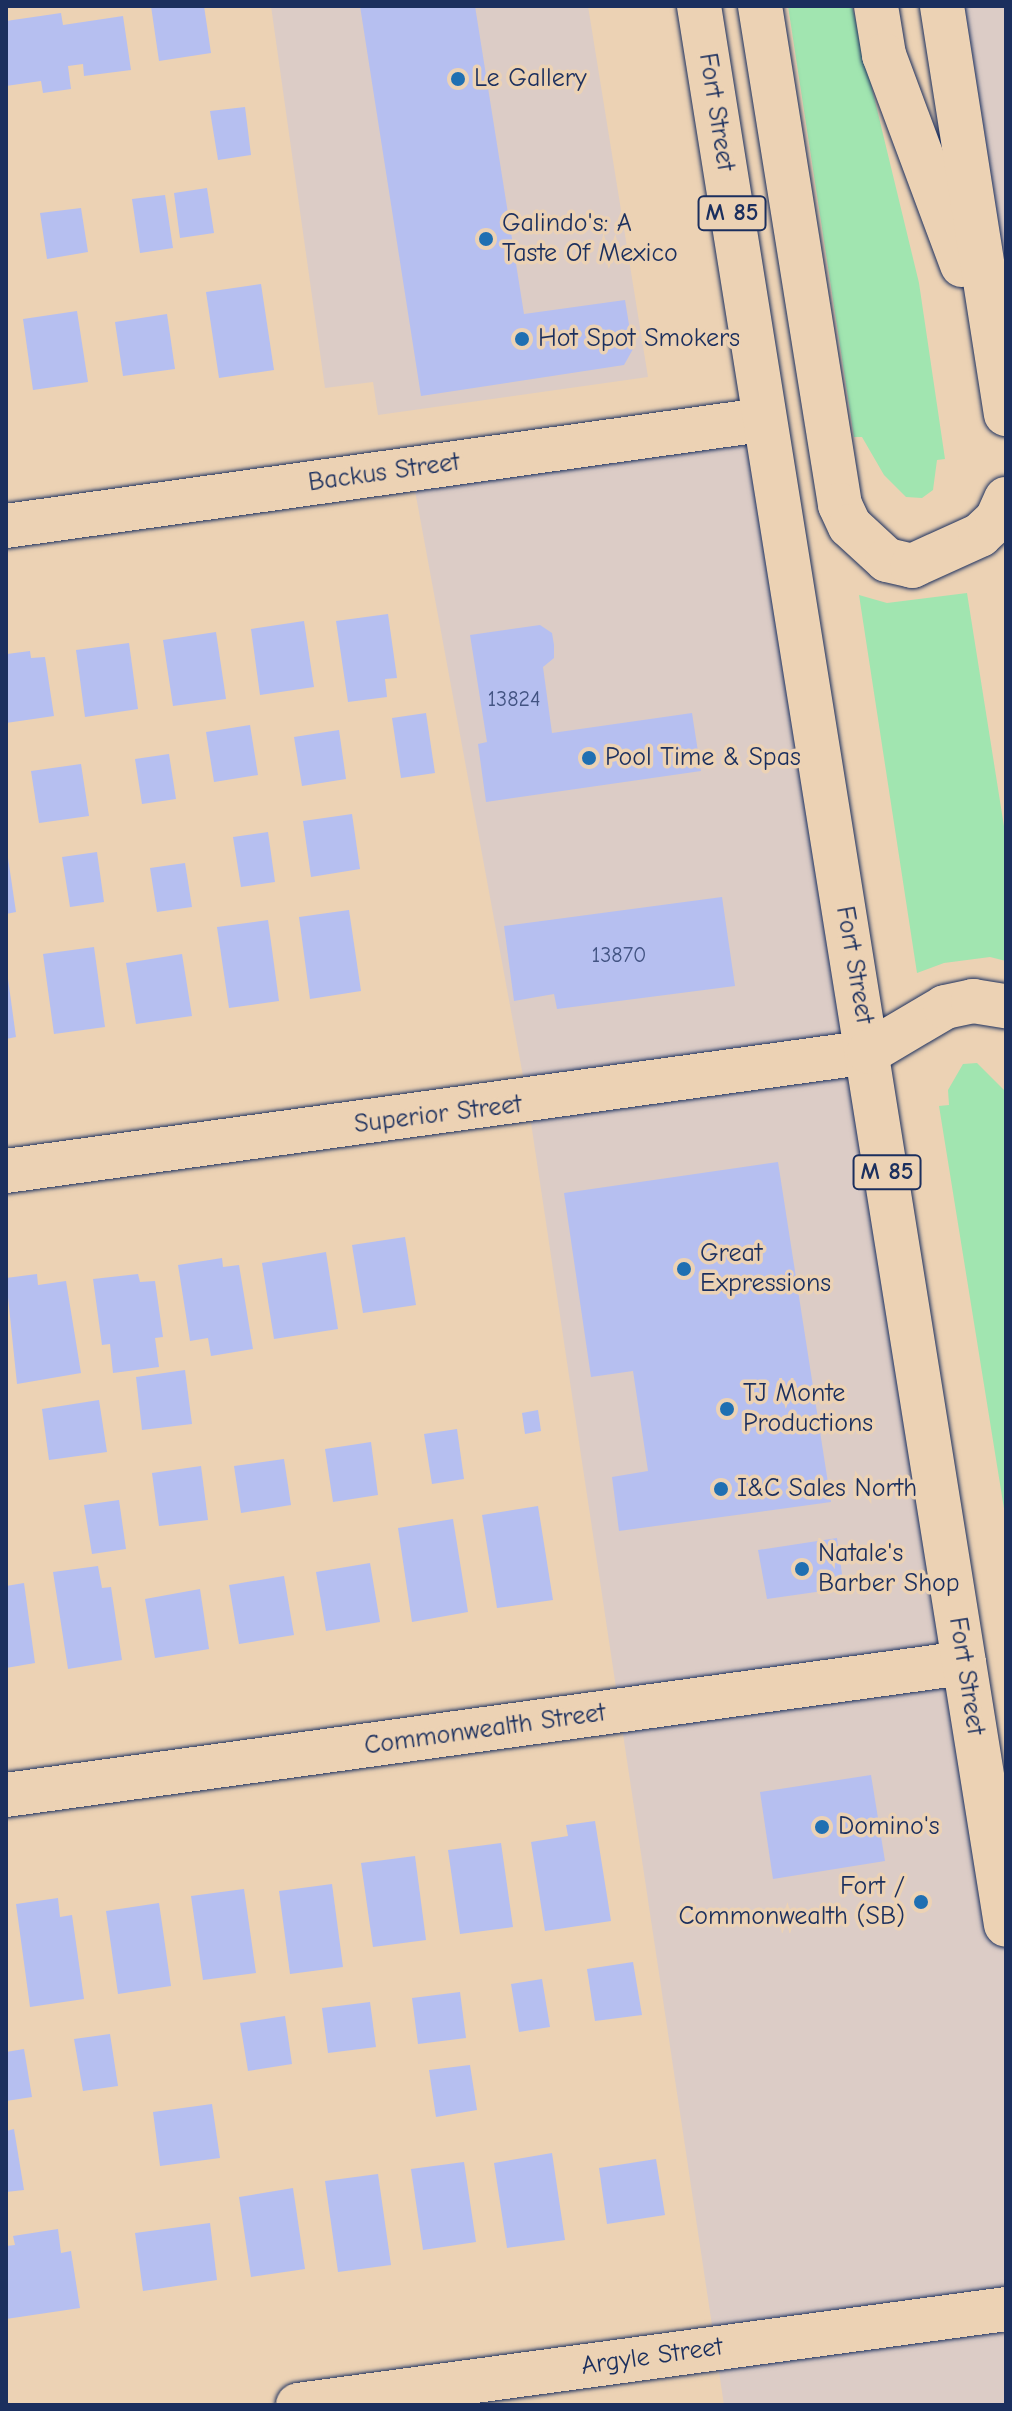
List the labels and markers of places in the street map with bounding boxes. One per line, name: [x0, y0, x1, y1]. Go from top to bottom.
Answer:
place label: Le Gallery: [474, 63, 587, 95]
marker: Le Gallery: [449, 70, 467, 88]
place label: Galindo's: A Taste Of Mexico: [502, 208, 678, 270]
marker: Galindo's: A Taste Of Mexico: [477, 230, 495, 248]
place label: Hot Spot Smokers: [538, 323, 740, 355]
marker: Hot Spot Smokers: [513, 330, 531, 348]
place label: Pool Time & Spas: [605, 742, 801, 774]
marker: Pool Time & Spas: [580, 749, 598, 767]
place label: Great Expressions: [700, 1238, 831, 1300]
marker: Great Expressions: [675, 1260, 693, 1278]
place label: TJ Monte Productions: [743, 1378, 873, 1440]
marker: TJ Monte Productions: [718, 1400, 736, 1418]
place label: I&C Sales North: [737, 1473, 917, 1505]
marker: I&C Sales North: [712, 1480, 730, 1498]
place label: Natale's Barber Shop: [818, 1538, 960, 1600]
marker: Natale's Barber Shop: [793, 1560, 811, 1578]
place label: Domino's: [838, 1811, 940, 1843]
marker: Domino's: [813, 1818, 831, 1836]
place label: Fort / Commonwealth (SB): [678, 1871, 905, 1932]
marker: Fort / Commonwealth (SB): [912, 1893, 930, 1911]

